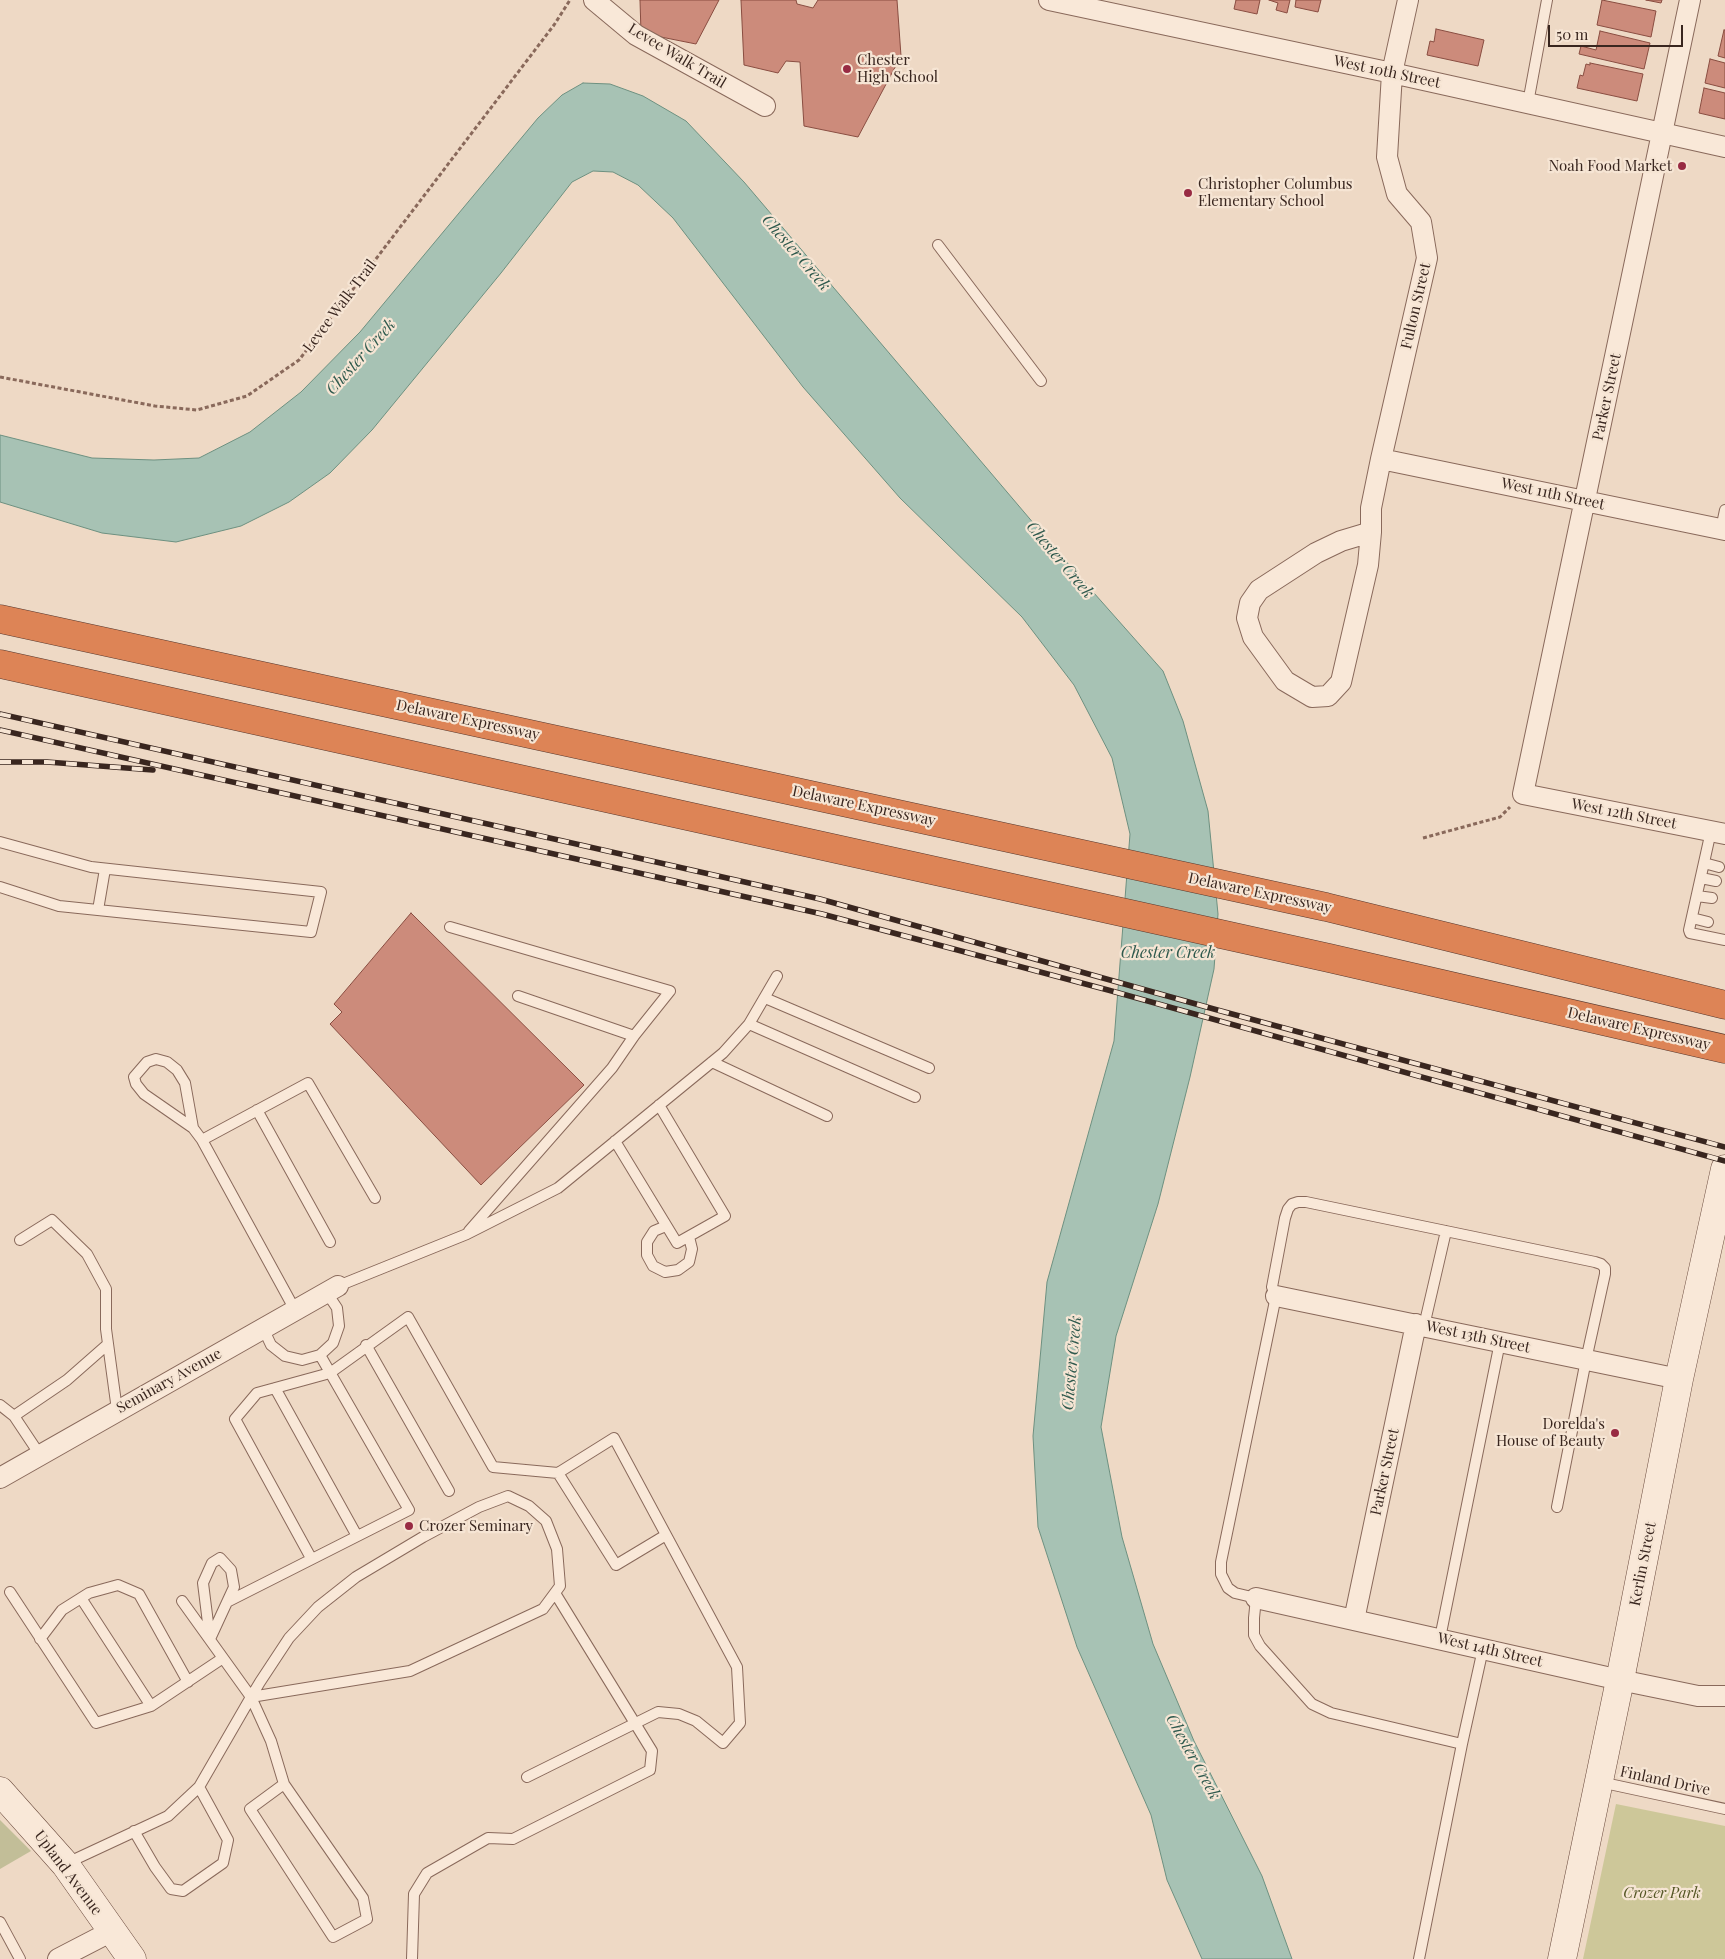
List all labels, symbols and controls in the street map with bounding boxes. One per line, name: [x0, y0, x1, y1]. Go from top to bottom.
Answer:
scale bar: [1550, 15, 1685, 47]
street label: Levee Walk Trail: [625, 20, 729, 92]
text: 50 m: [1556, 24, 1588, 44]
place label: Chester High School: [857, 51, 938, 86]
street label: West 10th Street: [1332, 52, 1442, 92]
marker: Chester High School: [841, 63, 853, 75]
place label: Noah Food Market: [1549, 157, 1672, 175]
marker: Noah Food Market: [1676, 160, 1688, 172]
place label: Christopher Columbus Elementary School: [1198, 175, 1353, 210]
marker: Christopher Columbus Elementary School: [1182, 187, 1194, 199]
water label: Chester Creek: [758, 211, 834, 295]
street label: Levee Walk Trail: [299, 256, 381, 356]
street label: Fulton Street: [1397, 261, 1435, 351]
water label: Chester Creek: [322, 315, 400, 399]
street label: Parker Street: [1589, 352, 1625, 442]
street label: West 11th Street: [1500, 474, 1606, 514]
water label: Chester Creek: [1022, 518, 1098, 602]
street label: Delaware Expressway: [395, 696, 541, 744]
street label: Delaware Expressway: [791, 782, 937, 830]
street label: West 12th Street: [1570, 795, 1678, 833]
street label: Delaware Expressway: [1187, 869, 1333, 917]
water label: Chester Creek: [1121, 943, 1215, 963]
street label: Delaware Expressway: [1566, 1004, 1712, 1054]
water label: Chester Creek: [1058, 1315, 1086, 1411]
street label: West 13th Street: [1424, 1317, 1532, 1357]
street label: Seminary Avenue: [113, 1345, 225, 1417]
place label: Dorelda's House of Beauty: [1496, 1415, 1605, 1450]
street label: Parker Street: [1367, 1427, 1403, 1517]
marker: Dorelda's House of Beauty: [1609, 1427, 1621, 1439]
place label: Crozer Seminary: [419, 1517, 533, 1535]
marker: Crozer Seminary: [403, 1520, 415, 1532]
street label: Kerlin Street: [1626, 1520, 1660, 1608]
street label: West 14th Street: [1436, 1629, 1544, 1671]
water label: Chester Creek: [1162, 1711, 1224, 1803]
street label: Finland Drive: [1618, 1763, 1712, 1799]
street label: Upland Avenue: [30, 1827, 106, 1919]
park label: Crozer Park: [1623, 1884, 1701, 1902]

